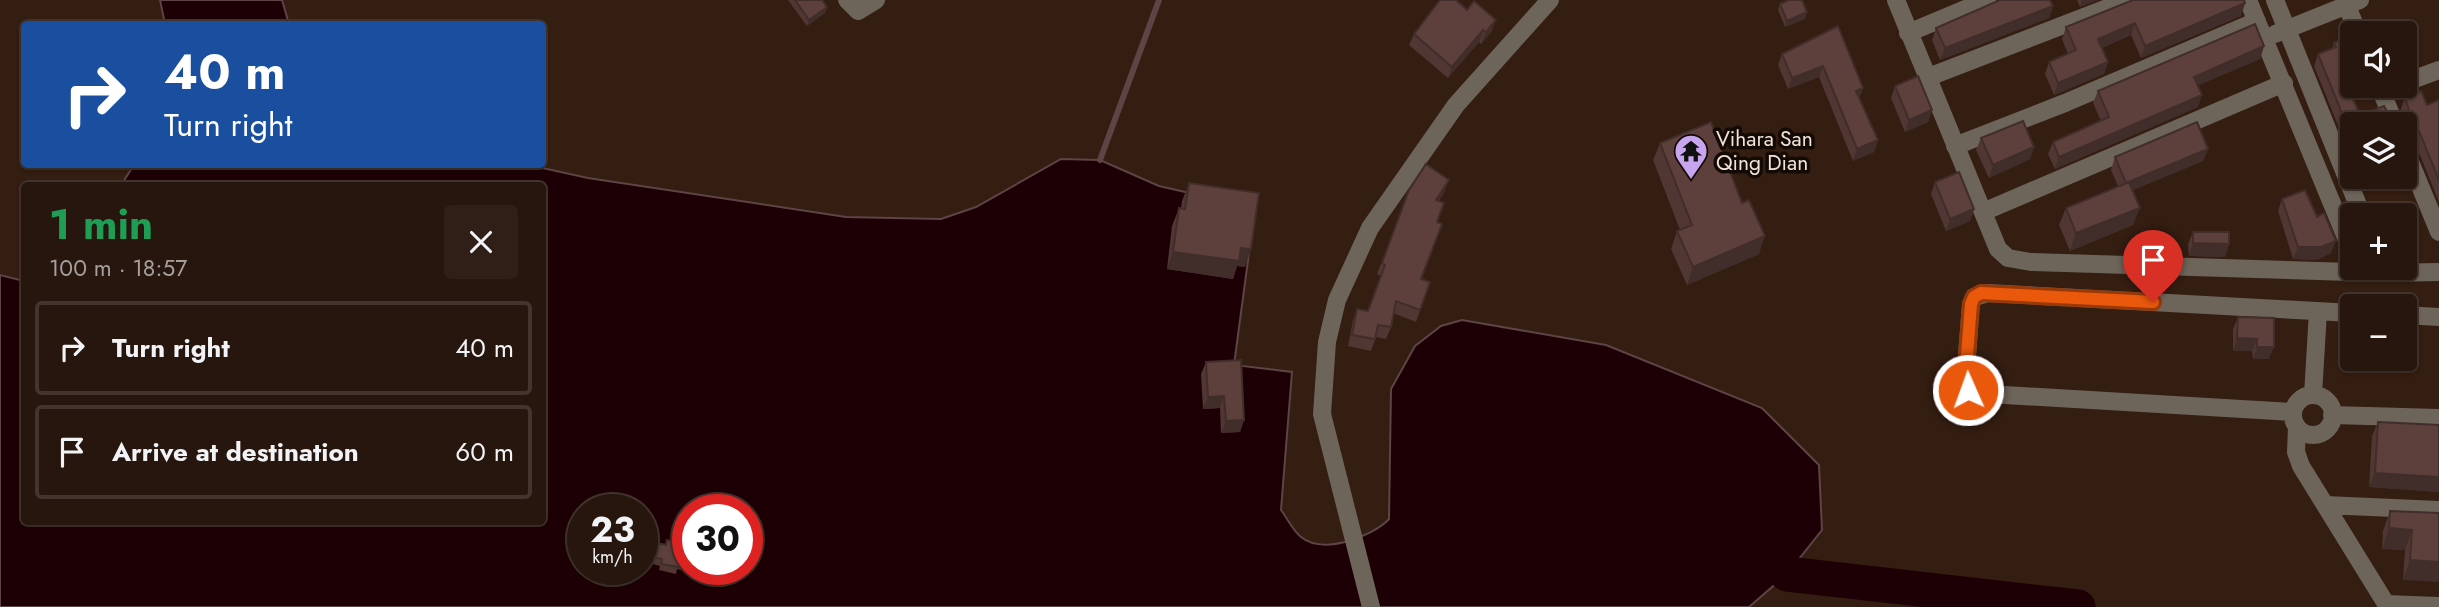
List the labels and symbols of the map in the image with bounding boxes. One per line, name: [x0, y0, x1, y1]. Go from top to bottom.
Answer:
place label: Vihara San Qing Dian: [1716, 124, 1813, 178]
temple icon: Vihara San Qing Dian: [1672, 132, 1710, 181]
pin: [2123, 230, 2183, 302]
position arrow: [1931, 353, 2005, 427]
speed limit sign: 30: [672, 494, 763, 585]

